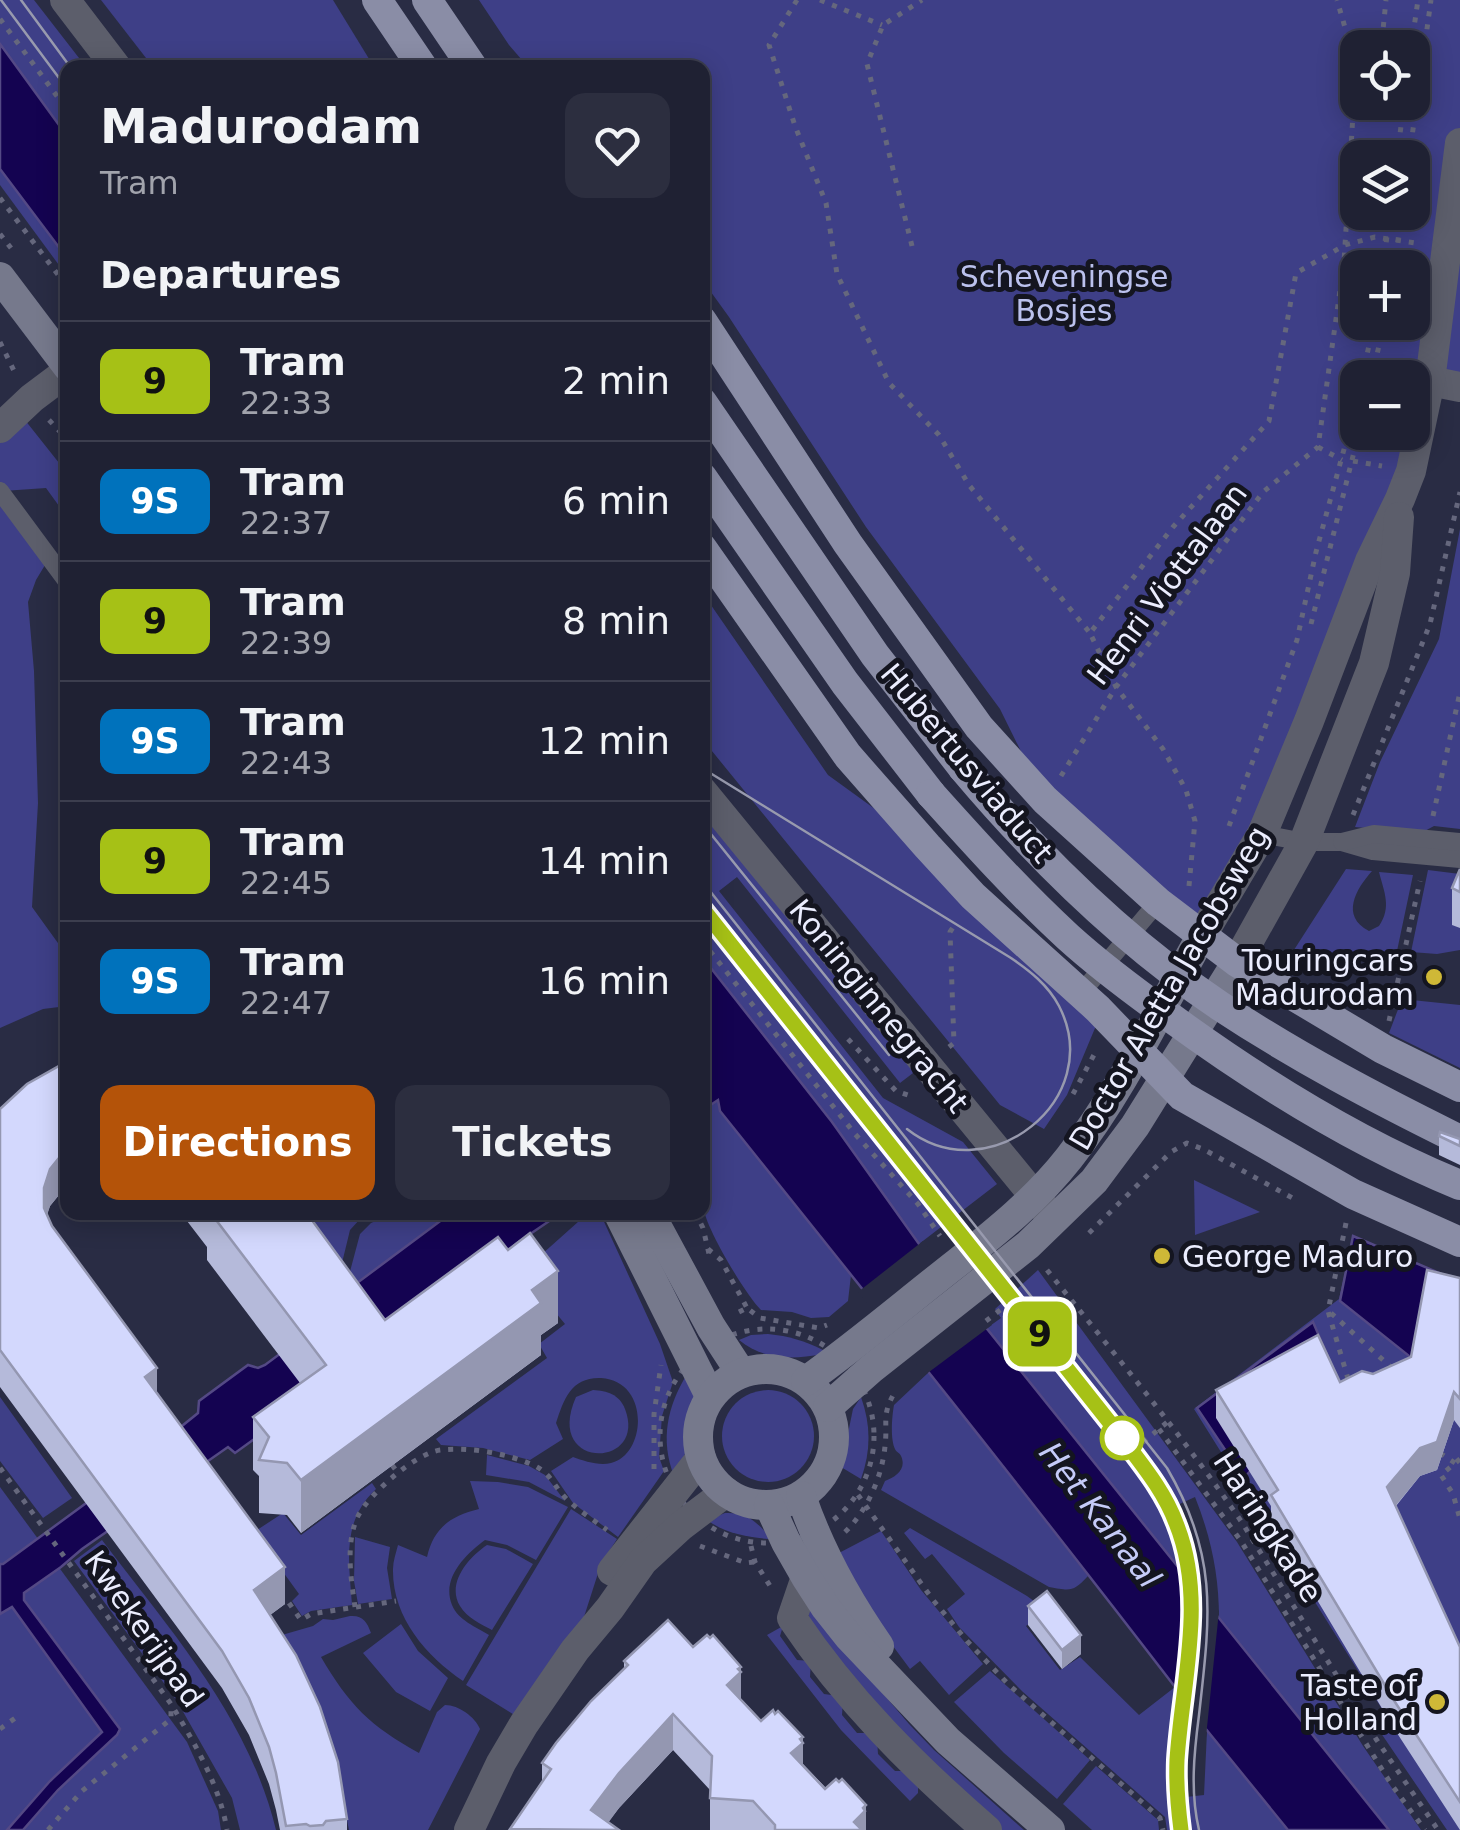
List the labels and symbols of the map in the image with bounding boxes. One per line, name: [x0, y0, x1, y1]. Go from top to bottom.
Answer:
park label: Scheveningse Bosjes: [960, 259, 1168, 328]
street label: Henri Viottalaan: [1080, 477, 1254, 691]
street label: Hubertusviaduct: [874, 657, 1060, 870]
street label: Doctor Aletta Jacobsweg: [1062, 820, 1276, 1156]
street label: Koninginnegracht: [782, 892, 976, 1120]
place label: Touringcars Madurodam: [1235, 943, 1414, 1012]
marker: Touringcars Madurodam: [1423, 966, 1445, 988]
place label: George Maduro: [1182, 1239, 1413, 1274]
marker: George Maduro: [1151, 1245, 1173, 1267]
line badge: 9: [1008, 1302, 1072, 1366]
unlabelled marker: [1101, 1417, 1143, 1459]
water label: Het Kanaal: [1031, 1435, 1169, 1595]
street label: Haringkade: [1206, 1445, 1330, 1609]
street label: Kwekerijpad: [77, 1544, 211, 1714]
place label: Taste of Holland: [1300, 1668, 1418, 1737]
marker: Taste of Holland: [1426, 1691, 1448, 1713]

